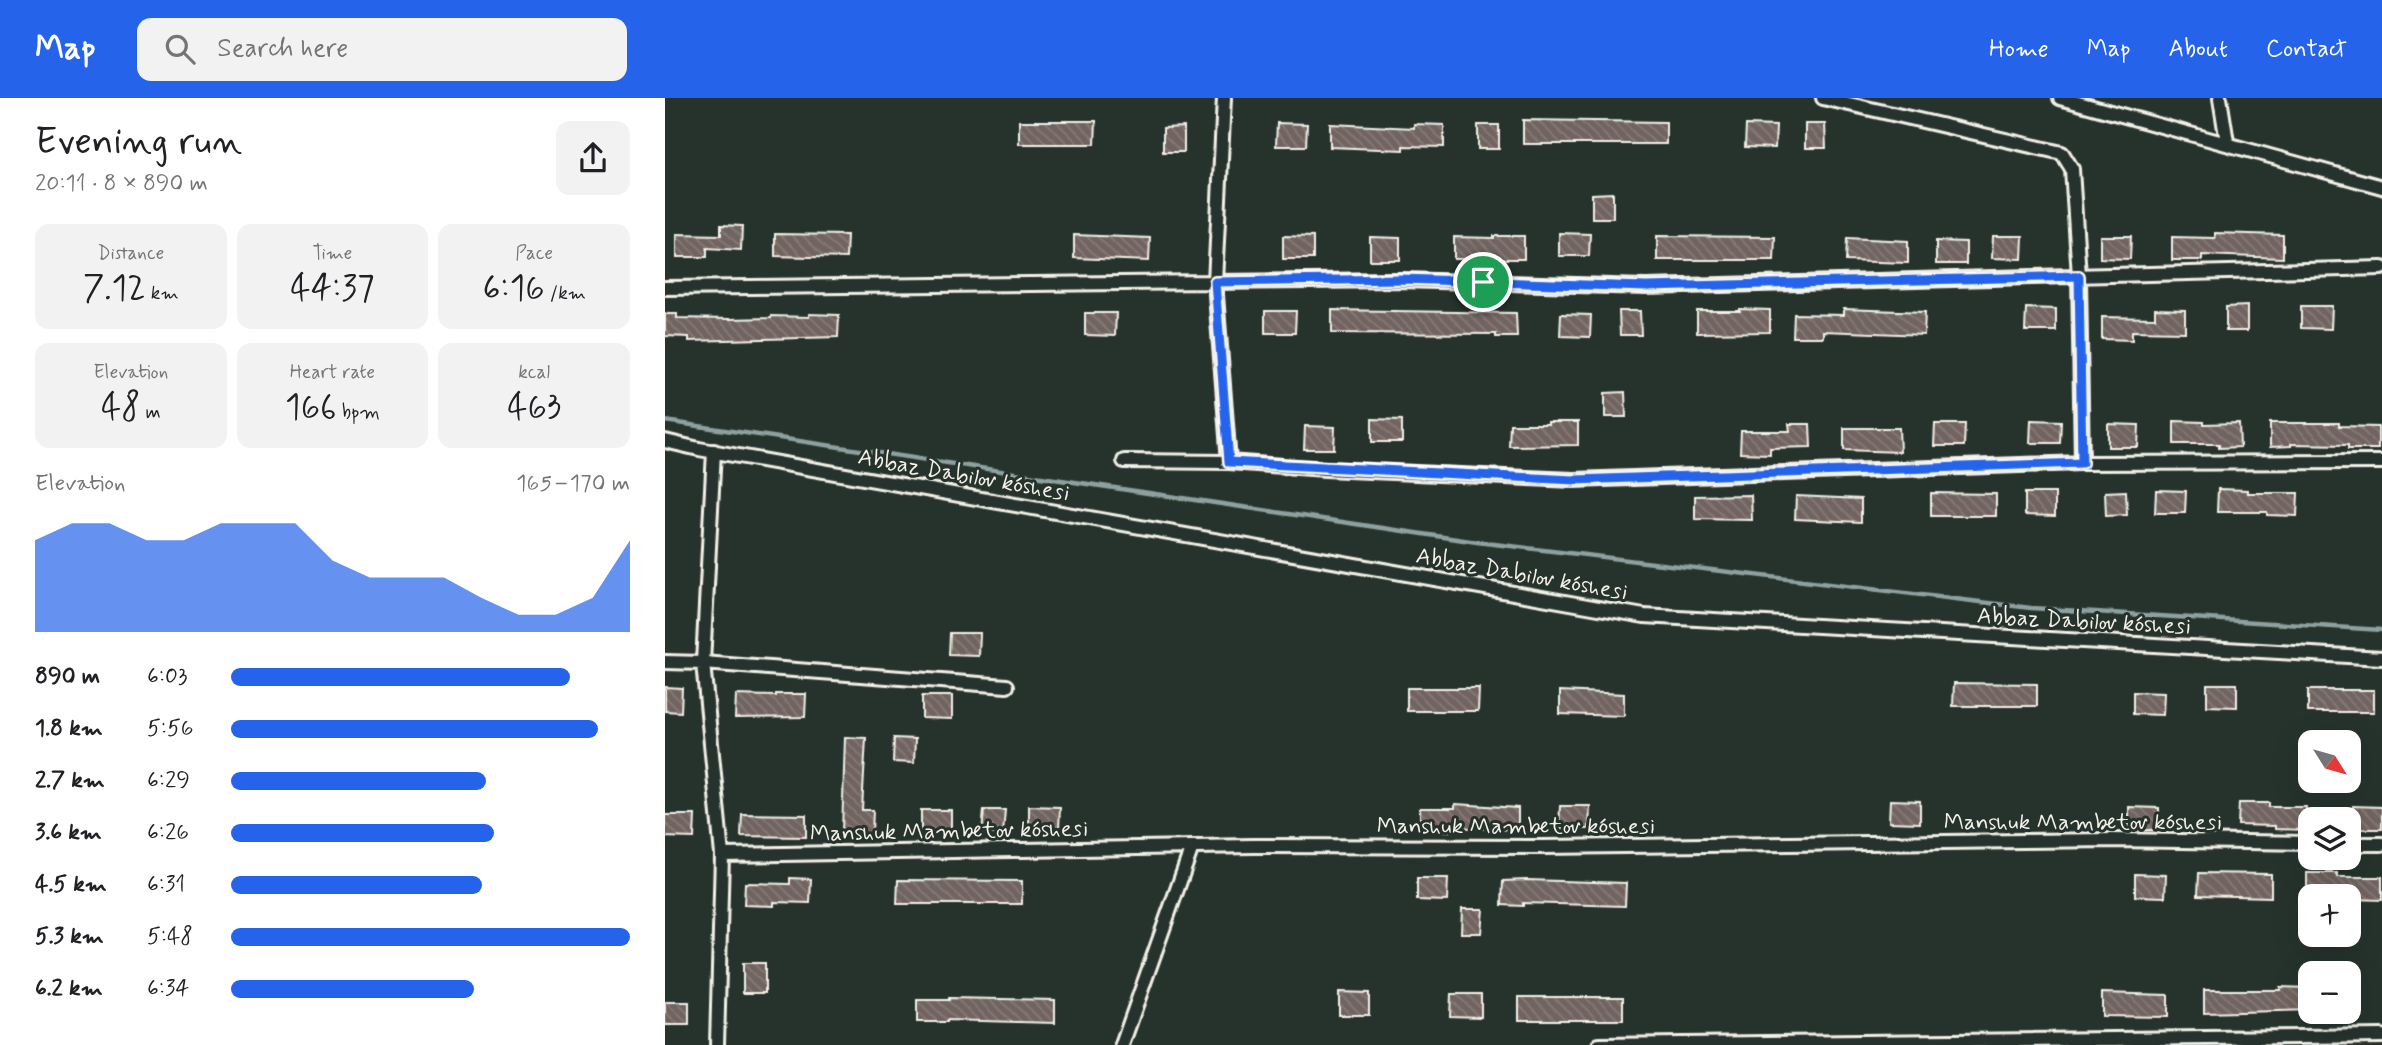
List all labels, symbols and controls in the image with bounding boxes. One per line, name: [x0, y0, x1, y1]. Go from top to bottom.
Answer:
search box: [137, 18, 627, 81]
text: Map: [35, 27, 95, 71]
icon: search: [161, 30, 199, 68]
text: Search here: [217, 32, 348, 66]
text: Home: [1989, 34, 2049, 65]
text: Map: [2087, 34, 2131, 65]
text: About: [2169, 34, 2228, 65]
text: Contact: [2266, 34, 2347, 65]
text: Evening run: [35, 118, 242, 167]
button: share: [556, 121, 630, 195]
text: 20:11 · 8 × 890 m: [35, 169, 208, 199]
text: Distance: [97, 241, 164, 266]
text: Time: [313, 241, 352, 266]
text: Pace: [515, 241, 553, 266]
pin: [1453, 252, 1513, 312]
icon: arrive: [1464, 263, 1502, 301]
text: 7.12: [83, 266, 146, 312]
text: 44:37: [290, 266, 375, 312]
text: 6:16: [482, 266, 545, 312]
text: km: [146, 281, 179, 306]
text: /km: [545, 281, 586, 306]
text: Elevation: [93, 360, 168, 385]
text: Heart rate: [290, 360, 375, 385]
text: kcal: [518, 360, 550, 385]
text: 48: [101, 385, 140, 431]
text: 166: [285, 385, 337, 431]
text: 463: [507, 385, 561, 431]
text: m: [140, 400, 161, 425]
text: bpm: [337, 400, 380, 425]
street label: Abbaz Dabilov kóshesi: [855, 443, 1072, 509]
text: Elevation: [35, 469, 126, 499]
text: 165–170 m: [516, 469, 630, 499]
street label: Abbaz Dabilov kóshesi: [1413, 542, 1630, 608]
street label: Abbaz Dabilov kóshesi: [1976, 601, 2192, 643]
text: 890 m: [35, 662, 100, 692]
text: 6:03: [147, 662, 188, 692]
text: 1.8 km: [35, 714, 103, 744]
text: 5:56: [147, 714, 193, 744]
north arrow: [2298, 730, 2361, 793]
map controls: [2298, 730, 2361, 1024]
text: 2.7 km: [35, 766, 105, 796]
text: 6:29: [147, 766, 190, 796]
button: layers: [2298, 807, 2361, 870]
street label: Manshuk Mambetov kóshesi: [1944, 808, 2222, 838]
street label: Manshuk Mambetov kóshesi: [1377, 812, 1655, 842]
street label: Manshuk Mambetov kóshesi: [810, 815, 1088, 849]
text: 3.6 km: [35, 818, 102, 848]
text: 6:26: [147, 818, 189, 848]
text: 4.5 km: [35, 870, 107, 900]
text: 6:31: [147, 870, 185, 900]
button: +: [2298, 884, 2361, 947]
text: 5.3 km: [35, 922, 104, 952]
text: 5:48: [147, 922, 193, 952]
button: −: [2298, 961, 2361, 1024]
text: 6.2 km: [35, 974, 103, 1004]
text: 6:34: [147, 974, 189, 1004]

